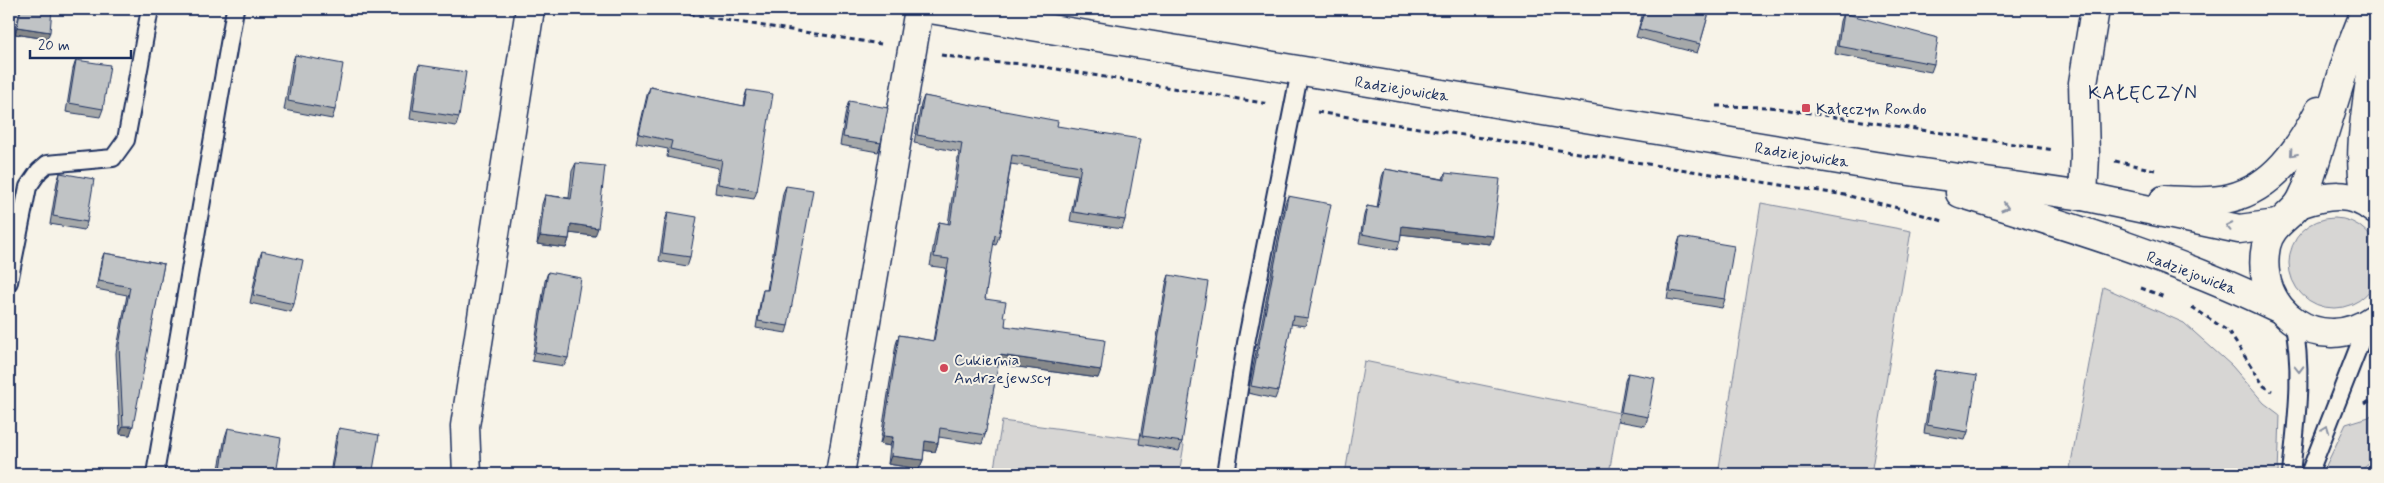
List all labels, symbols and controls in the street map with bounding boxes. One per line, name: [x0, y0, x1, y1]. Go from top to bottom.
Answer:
scale bar: [30, 28, 131, 60]
text: 20 m: [38, 36, 70, 56]
street label: Radziejowicka: [1353, 72, 1451, 107]
district label: KAŁĘCZYN: [2088, 81, 2198, 106]
place label: Kałęczyn Rondo: [1816, 99, 1926, 120]
marker: Kałęczyn Rondo: [1800, 102, 1812, 114]
street label: Radziejowicka: [1753, 138, 1851, 173]
one-way arrow: [2290, 148, 2299, 157]
one-way arrow: [2000, 201, 2009, 211]
one-way arrow: [2224, 222, 2233, 232]
street label: Radziejowicka: [2143, 247, 2240, 300]
place label: Cukiernia Andrzejewscy: [954, 350, 1051, 389]
marker: Cukiernia Andrzejewscy: [938, 362, 950, 374]
one-way arrow: [2294, 366, 2304, 373]
one-way arrow: [2320, 425, 2331, 434]

